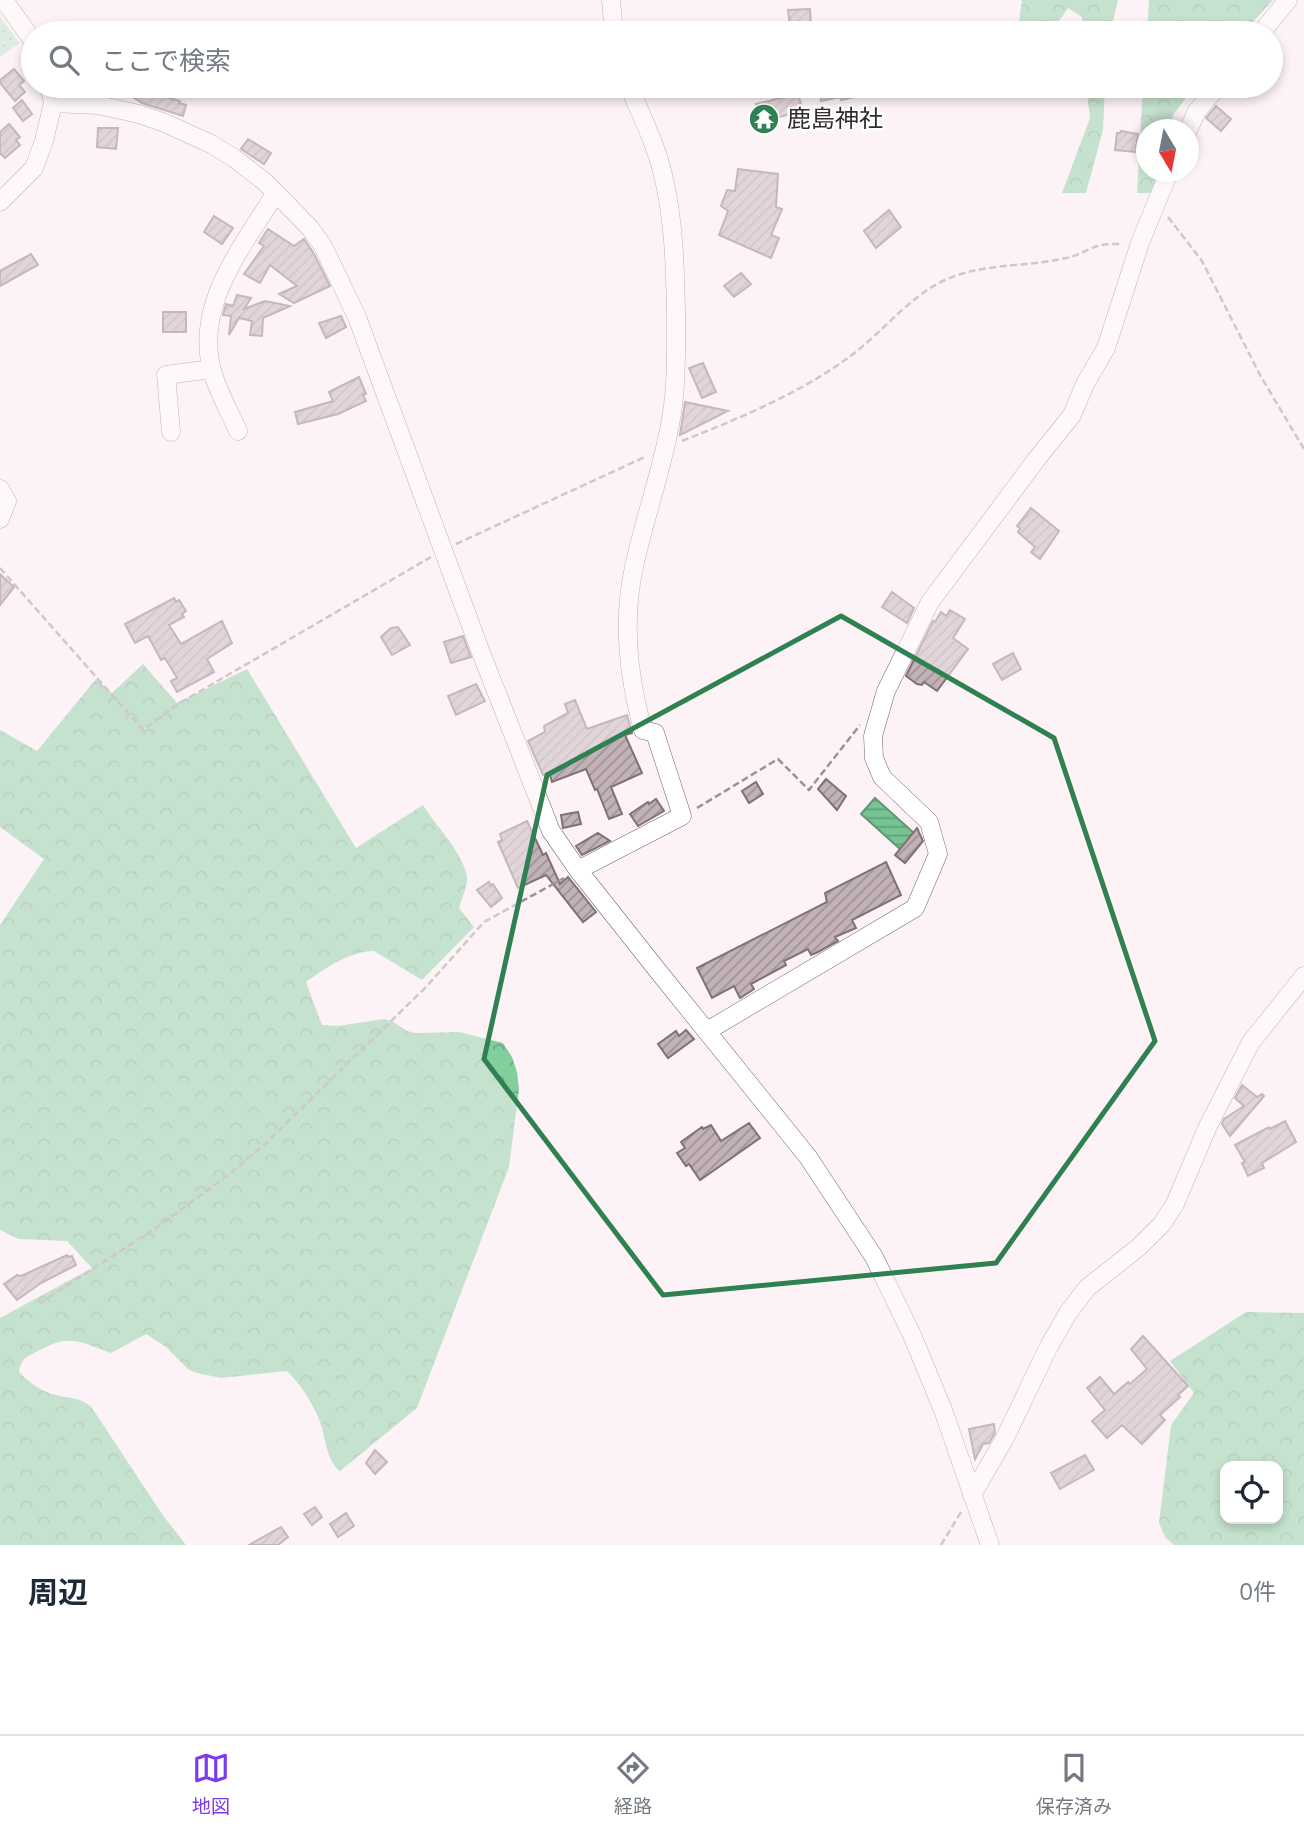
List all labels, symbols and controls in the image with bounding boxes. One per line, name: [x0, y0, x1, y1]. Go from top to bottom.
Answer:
search box: [21, 21, 1283, 98]
icon: search: [45, 41, 83, 79]
text: ここで検索: [101, 44, 231, 79]
temple icon: 鹿島神社: [747, 102, 781, 136]
place label: 鹿島神社: [787, 103, 883, 135]
north arrow: [1136, 119, 1199, 182]
map controls: [1220, 1461, 1283, 1524]
button: locate: [1220, 1461, 1283, 1524]
text: 周辺: [28, 1573, 88, 1614]
text: 0件: [1239, 1577, 1276, 1608]
tab: 地図: [192, 1749, 230, 1820]
tab: 経路: [614, 1749, 652, 1820]
tab: 保存済み: [1036, 1749, 1112, 1820]

